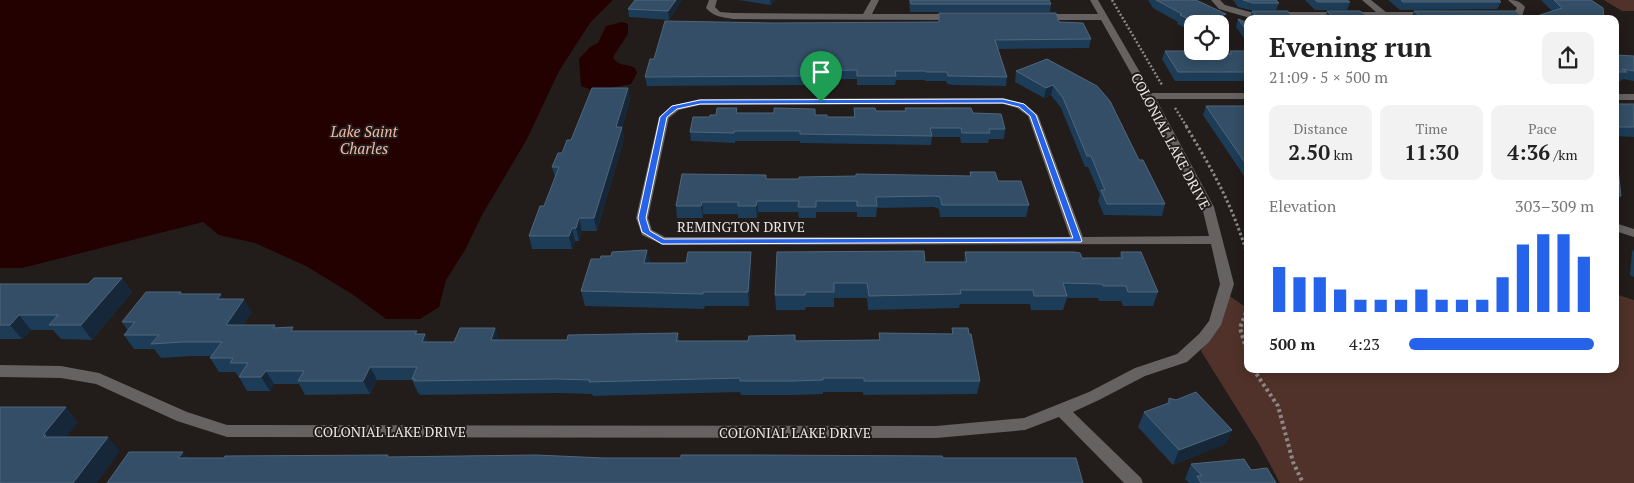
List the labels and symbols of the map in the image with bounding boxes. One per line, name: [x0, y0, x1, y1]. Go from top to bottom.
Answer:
pin: [800, 51, 842, 102]
street label: COLONIAL LAKE DRIVE: [1127, 69, 1215, 213]
water label: Lake Saint Charles: [329, 121, 398, 158]
street label: REMINGTON DRIVE: [677, 217, 805, 236]
street label: COLONIAL LAKE DRIVE: [314, 422, 466, 441]
street label: COLONIAL LAKE DRIVE: [719, 423, 871, 442]

